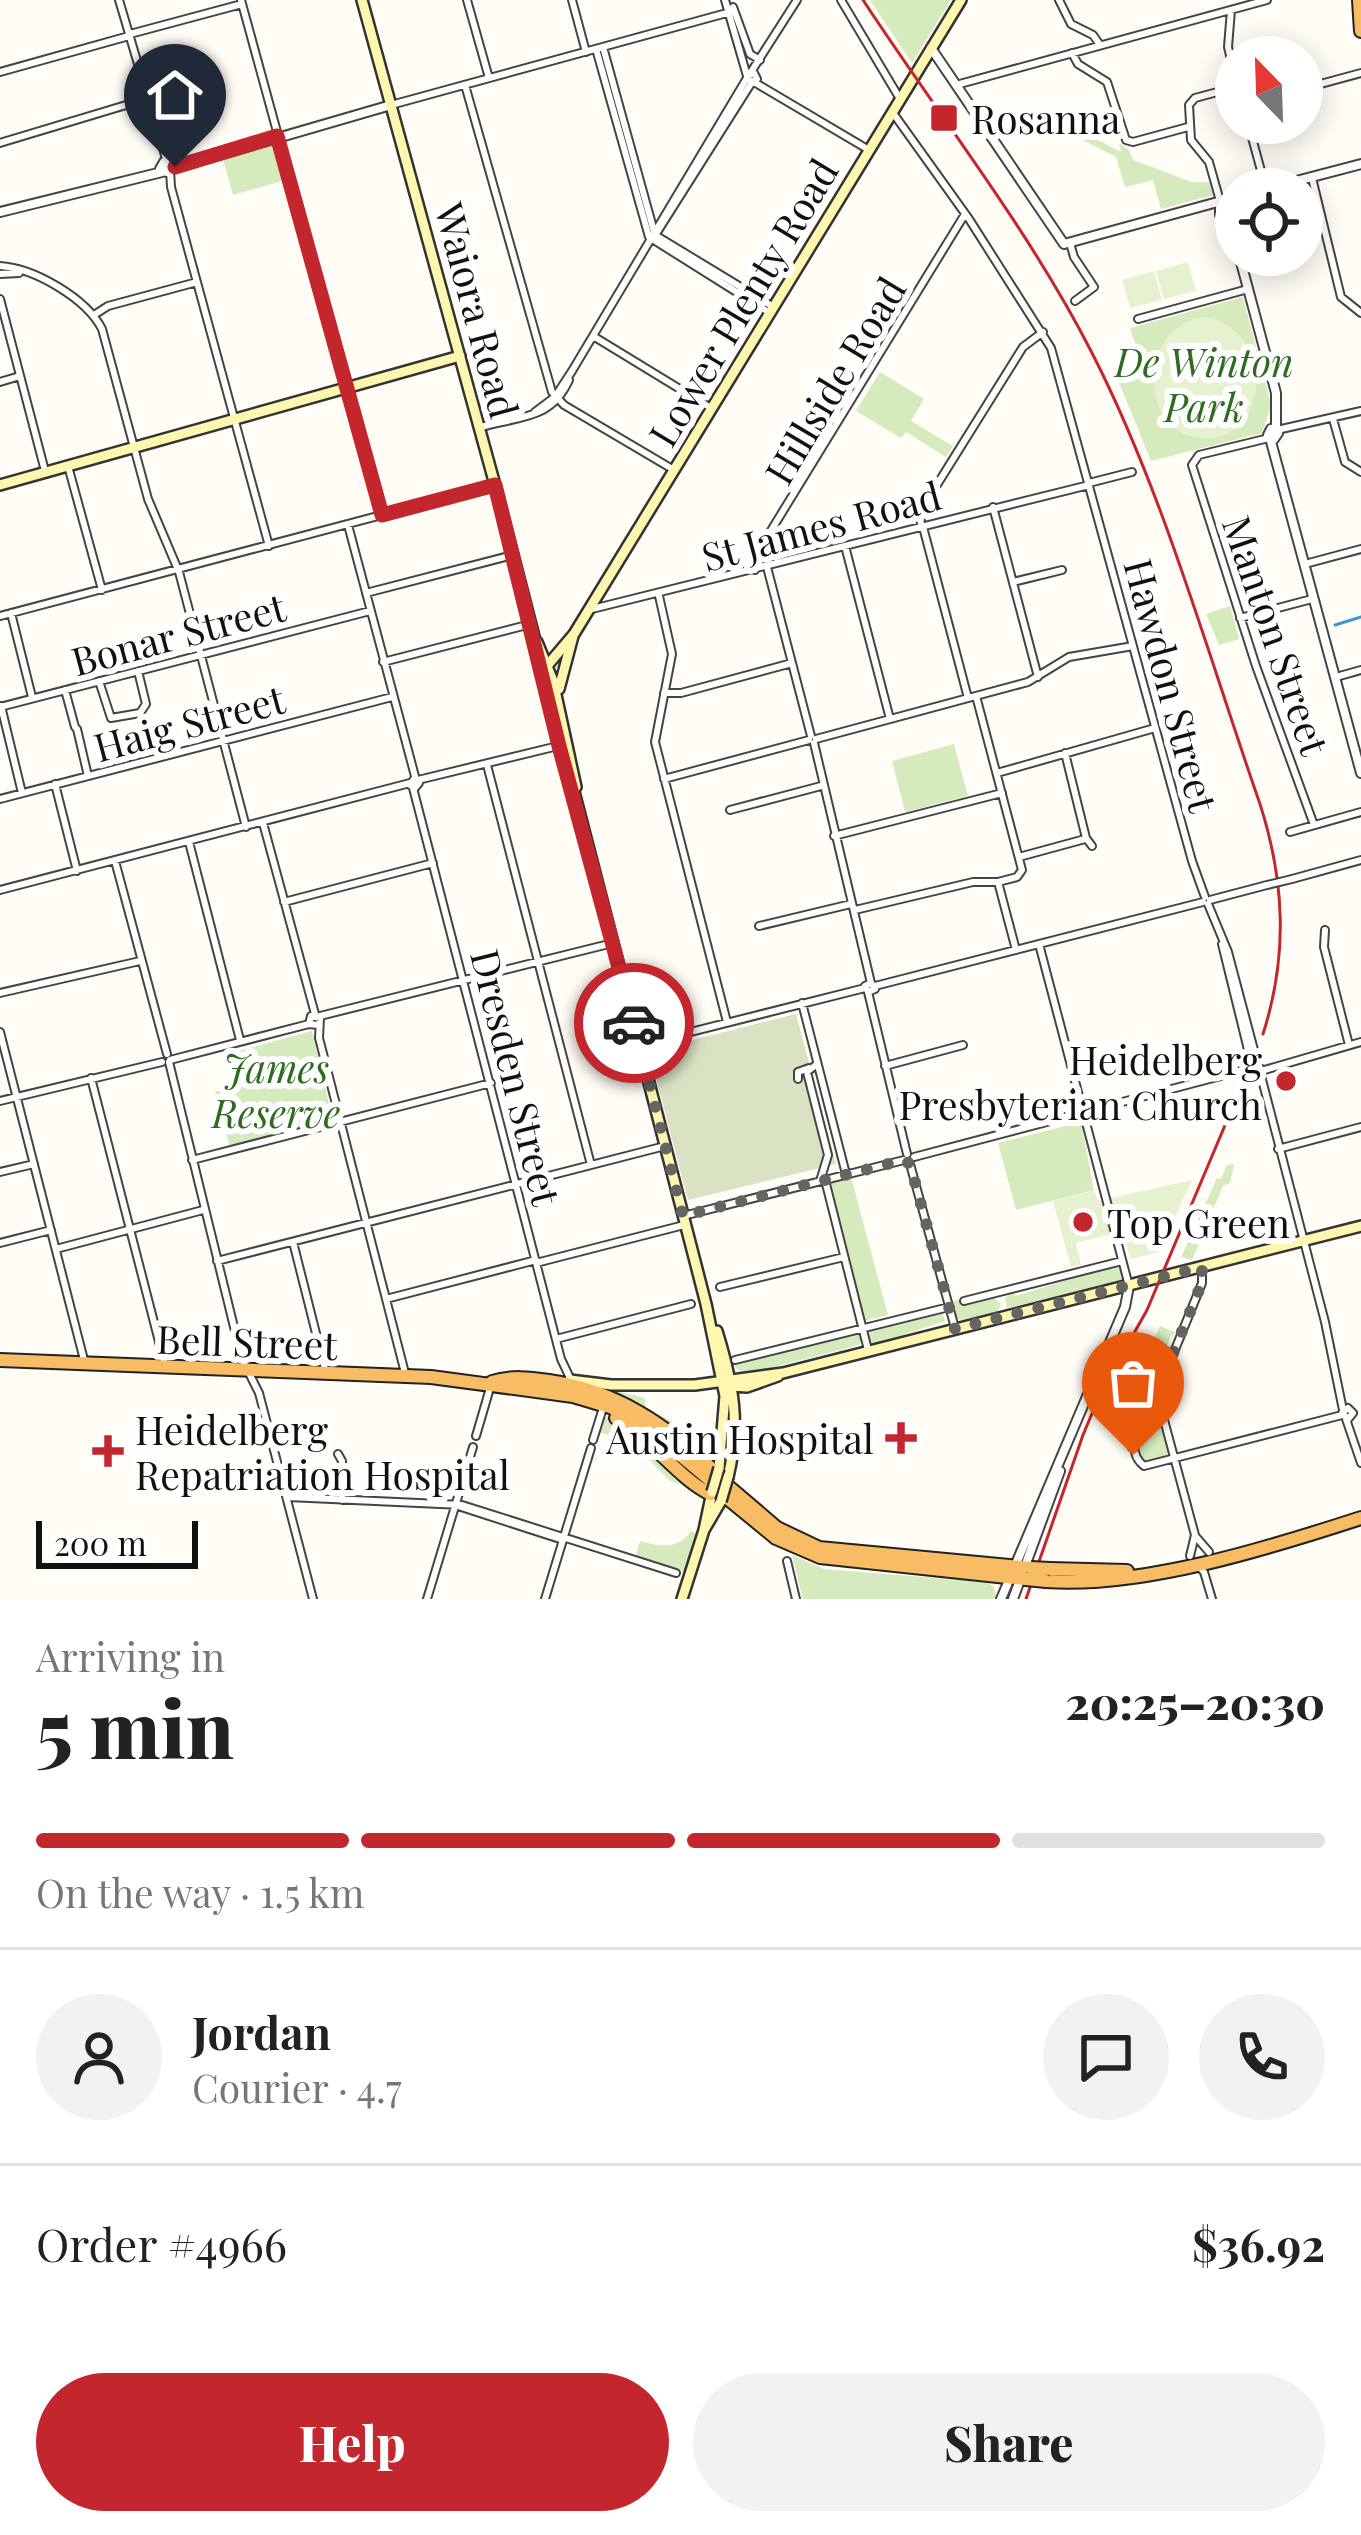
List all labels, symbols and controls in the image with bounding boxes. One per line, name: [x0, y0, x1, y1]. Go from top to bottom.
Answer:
north arrow: [1215, 36, 1323, 144]
map controls: [1215, 36, 1323, 276]
pin: [124, 44, 226, 167]
icon: home: [142, 62, 208, 128]
place label: Rosanna: [971, 92, 1121, 144]
marker: Rosanna: [928, 102, 960, 134]
street label: Lower Plenty Road: [636, 149, 848, 455]
button: locate: [1215, 168, 1323, 276]
street label: Waiora Road: [424, 196, 532, 423]
street label: Hillside Road: [752, 267, 916, 493]
park label: De Winton Park: [1112, 335, 1294, 432]
street label: St James Road: [696, 468, 946, 582]
street label: Manton Street: [1212, 509, 1343, 762]
street label: Hawdon Street: [1113, 553, 1231, 818]
street label: Bonar Street: [65, 579, 292, 686]
street label: Haig Street: [88, 671, 291, 772]
street label: Dresden Street: [460, 944, 574, 1212]
courier: [574, 963, 694, 1083]
icon: car: [601, 990, 667, 1056]
place label: Heidelberg Presbyterian Church: [899, 1033, 1262, 1130]
park label: James Reserve: [210, 1041, 340, 1138]
marker: Heidelberg Presbyterian Church: [1273, 1068, 1299, 1094]
place label: Top Green: [1107, 1196, 1290, 1248]
marker: Top Green: [1070, 1209, 1096, 1235]
street label: Bell Street: [156, 1312, 339, 1370]
pin: [1082, 1332, 1184, 1455]
icon: bag: [1100, 1350, 1166, 1416]
place label: Heidelberg Repatriation Hospital: [135, 1403, 510, 1500]
place label: Austin Hospital: [605, 1412, 874, 1464]
marker: Austin Hospital: [885, 1422, 917, 1454]
marker: Heidelberg Repatriation Hospital: [92, 1435, 124, 1467]
scale bar: [36, 1515, 198, 1568]
text: 200 m: [54, 1520, 147, 1564]
text: Arriving in: [36, 1630, 225, 1682]
text: 20:25–20:30: [1066, 1671, 1325, 1731]
text: 5 min: [36, 1675, 234, 1779]
text: On the way · 1.5 km: [36, 1866, 364, 1918]
button: person: [36, 1994, 162, 2120]
button: chat: [1043, 1994, 1169, 2120]
button: phone: [1199, 1994, 1325, 2120]
text: Jordan: [192, 2001, 331, 2061]
text: Courier · 4.7: [192, 2061, 402, 2113]
text: Order #4966: [36, 2213, 287, 2273]
text: $36.92: [1192, 2213, 1325, 2273]
button: Help: [36, 2373, 669, 2511]
button: Share: [693, 2373, 1325, 2511]

